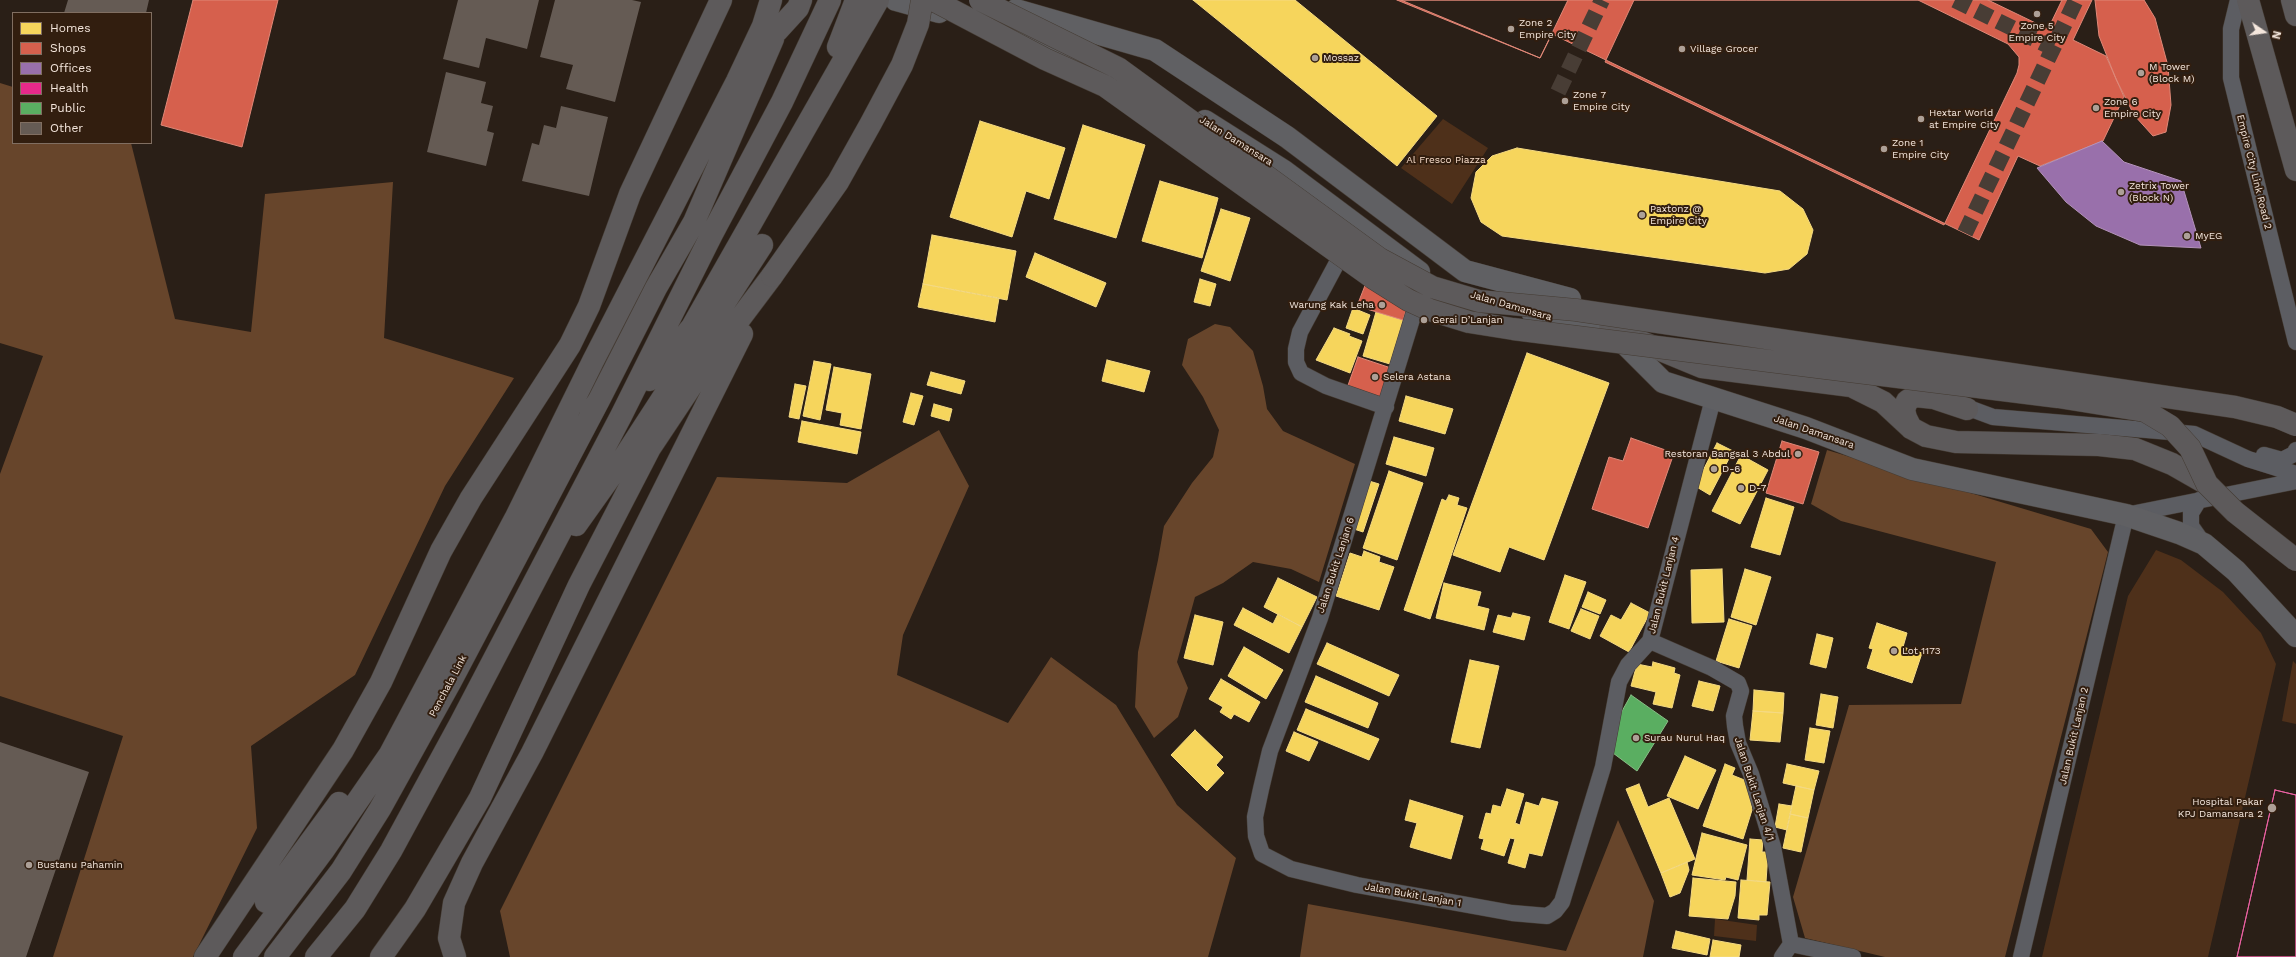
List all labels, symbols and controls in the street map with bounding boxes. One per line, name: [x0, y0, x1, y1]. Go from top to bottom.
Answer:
marker: Zone 5 Empire City: [2032, 9, 2042, 19]
legend: [12, 12, 152, 144]
north arrow: [2244, 12, 2284, 52]
place label: Zone 2 Empire City: [1519, 17, 1576, 40]
place label: Zone 5 Empire City: [2009, 20, 2065, 44]
text: Homes: [50, 21, 91, 35]
marker: Zone 2 Empire City: [1506, 24, 1516, 34]
text: N: [2269, 29, 2283, 40]
text: Shops: [50, 41, 86, 55]
place label: Village Grocer: [1690, 43, 1758, 55]
marker: Village Grocer: [1677, 44, 1687, 54]
place label: Mossaz: [1323, 52, 1359, 64]
marker: Mossaz: [1310, 53, 1320, 63]
text: Offices: [50, 61, 92, 75]
place label: M Tower (Block M): [2149, 61, 2195, 84]
marker: M Tower (Block M): [2136, 68, 2146, 78]
text: Health: [50, 81, 88, 95]
place label: Zone 7 Empire City: [1573, 89, 1630, 112]
marker: Zone 7 Empire City: [1560, 96, 1570, 106]
place label: Zone 6 Empire City: [2104, 96, 2161, 120]
text: Public: [50, 101, 86, 115]
marker: Zone 6 Empire City: [2091, 103, 2101, 113]
place label: Hextar World at Empire City: [1929, 107, 1999, 130]
street label: Empire City Link Road 2: [2234, 113, 2274, 231]
street label: Jalan Damansara: [1197, 114, 1275, 168]
marker: Hextar World at Empire City: [1916, 114, 1926, 124]
text: Other: [50, 121, 83, 135]
place label: Zone 1 Empire City: [1892, 137, 1949, 160]
marker: Zone 1 Empire City: [1879, 144, 1889, 154]
park label: Al Fresco Piazza: [1406, 154, 1486, 166]
place label: Zetrix Tower (Block N): [2129, 180, 2189, 204]
marker: Zetrix Tower (Block N): [2116, 187, 2126, 197]
place label: Paxtonz @ Empire City: [1650, 203, 1707, 226]
marker: Paxtonz @ Empire City: [1637, 210, 1647, 220]
place label: MyEG: [2195, 230, 2222, 242]
marker: MyEG: [2182, 231, 2192, 241]
street label: Jalan Damansara: [1469, 289, 1553, 323]
place label: Warung Kak Leha: [1289, 299, 1374, 311]
marker: Warung Kak Leha: [1377, 300, 1387, 310]
place label: Gerai D’Lanjan: [1432, 314, 1503, 326]
marker: Gerai D’Lanjan: [1419, 315, 1429, 325]
place label: Selera Astana: [1383, 371, 1451, 383]
marker: Selera Astana: [1370, 372, 1380, 382]
street label: Jalan Damansara: [1772, 413, 1856, 451]
place label: Restoran Bangsal 3 Abdul: [1664, 448, 1790, 460]
marker: Restoran Bangsal 3 Abdul: [1793, 449, 1803, 459]
place label: D-6: [1722, 463, 1740, 475]
marker: D-6: [1709, 464, 1719, 474]
place label: D-7: [1749, 482, 1766, 494]
marker: D-7: [1736, 483, 1746, 493]
street label: Jalan Bukit Lanjan 6: [1315, 516, 1357, 614]
street label: Jalan Bukit Lanjan 4: [1646, 535, 1682, 635]
place label: Lot 1173: [1902, 645, 1941, 657]
marker: Lot 1173: [1889, 646, 1899, 656]
street label: Penchala Link: [427, 653, 469, 719]
street label: Jalan Bukit Lanjan 2: [2057, 686, 2091, 786]
place label: Surau Nurul Haq: [1644, 732, 1725, 744]
marker: Surau Nurul Haq: [1631, 733, 1641, 743]
street label: Jalan Bukit Lanjan 4/1: [1732, 736, 1776, 842]
place label: Hospital Pakar KPJ Damansara 2: [2178, 796, 2263, 820]
marker: Hospital Pakar KPJ Damansara 2: [2266, 802, 2278, 814]
place label: Bustanu Pahamin: [37, 859, 123, 871]
marker: Bustanu Pahamin: [24, 860, 34, 870]
street label: Jalan Bukit Lanjan 1: [1364, 881, 1462, 909]

